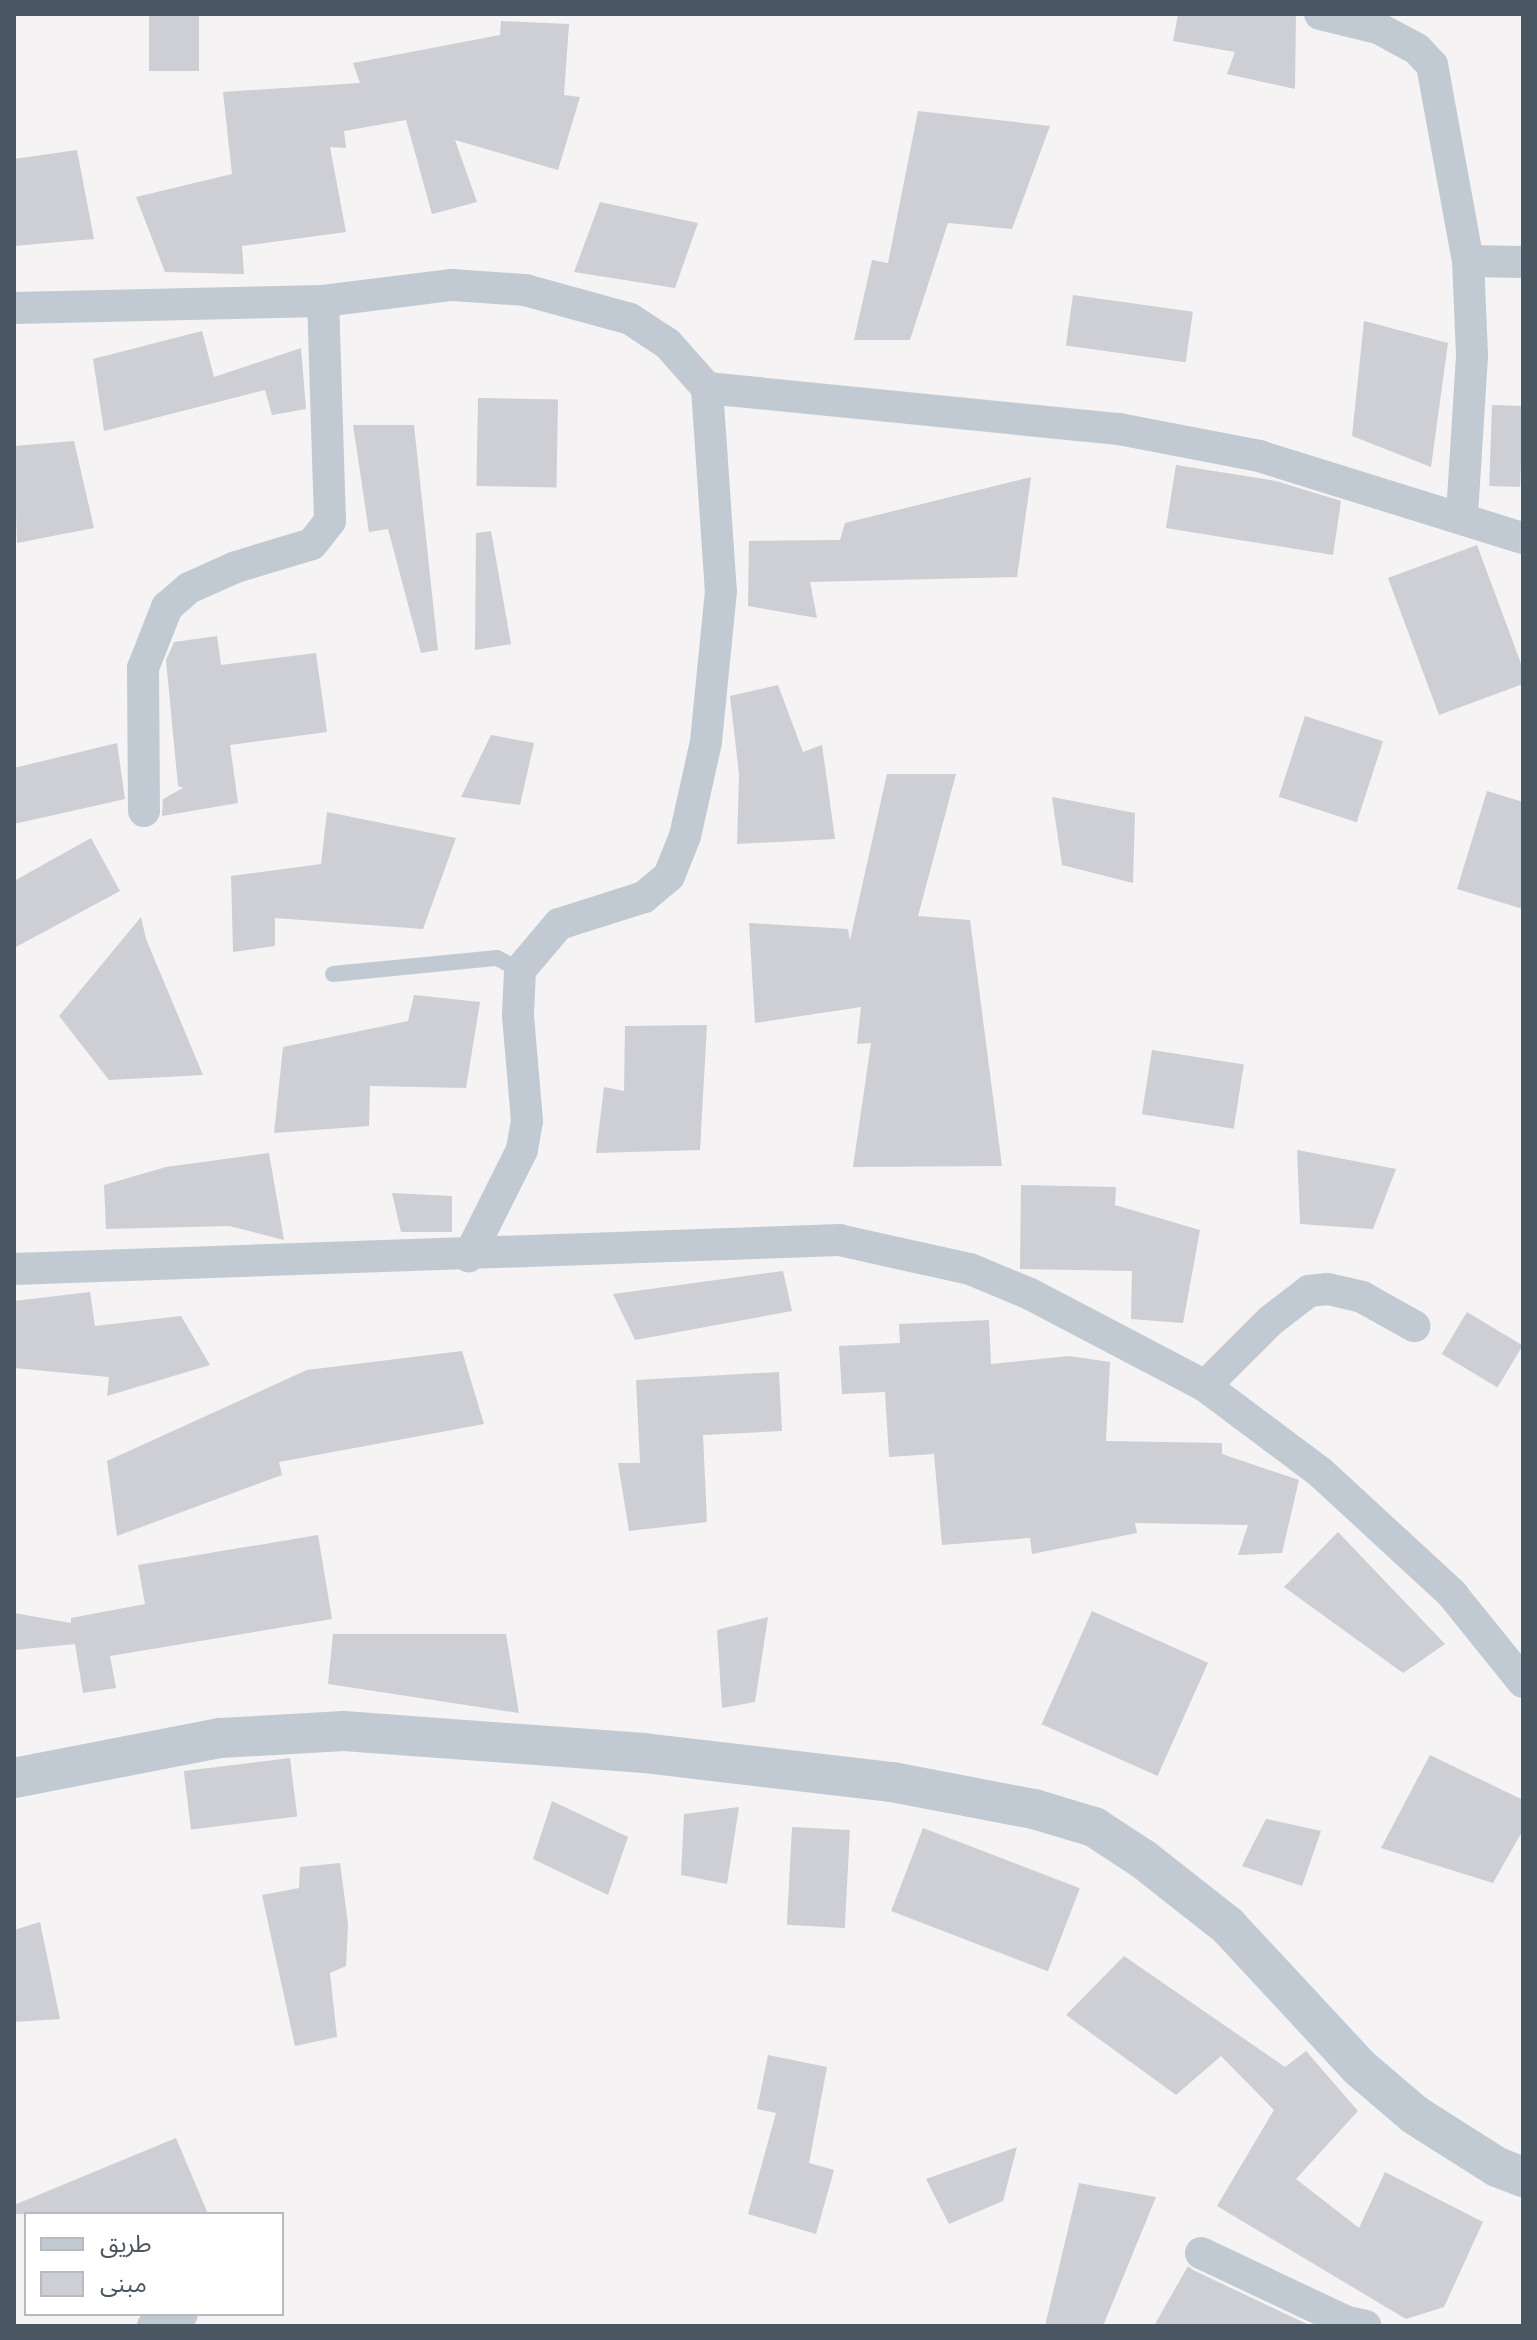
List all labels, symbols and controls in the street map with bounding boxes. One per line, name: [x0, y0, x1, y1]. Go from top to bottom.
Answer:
legend: [24, 2212, 284, 2316]
text: طريق: [100, 2230, 152, 2259]
text: مبنى: [100, 2270, 147, 2299]

